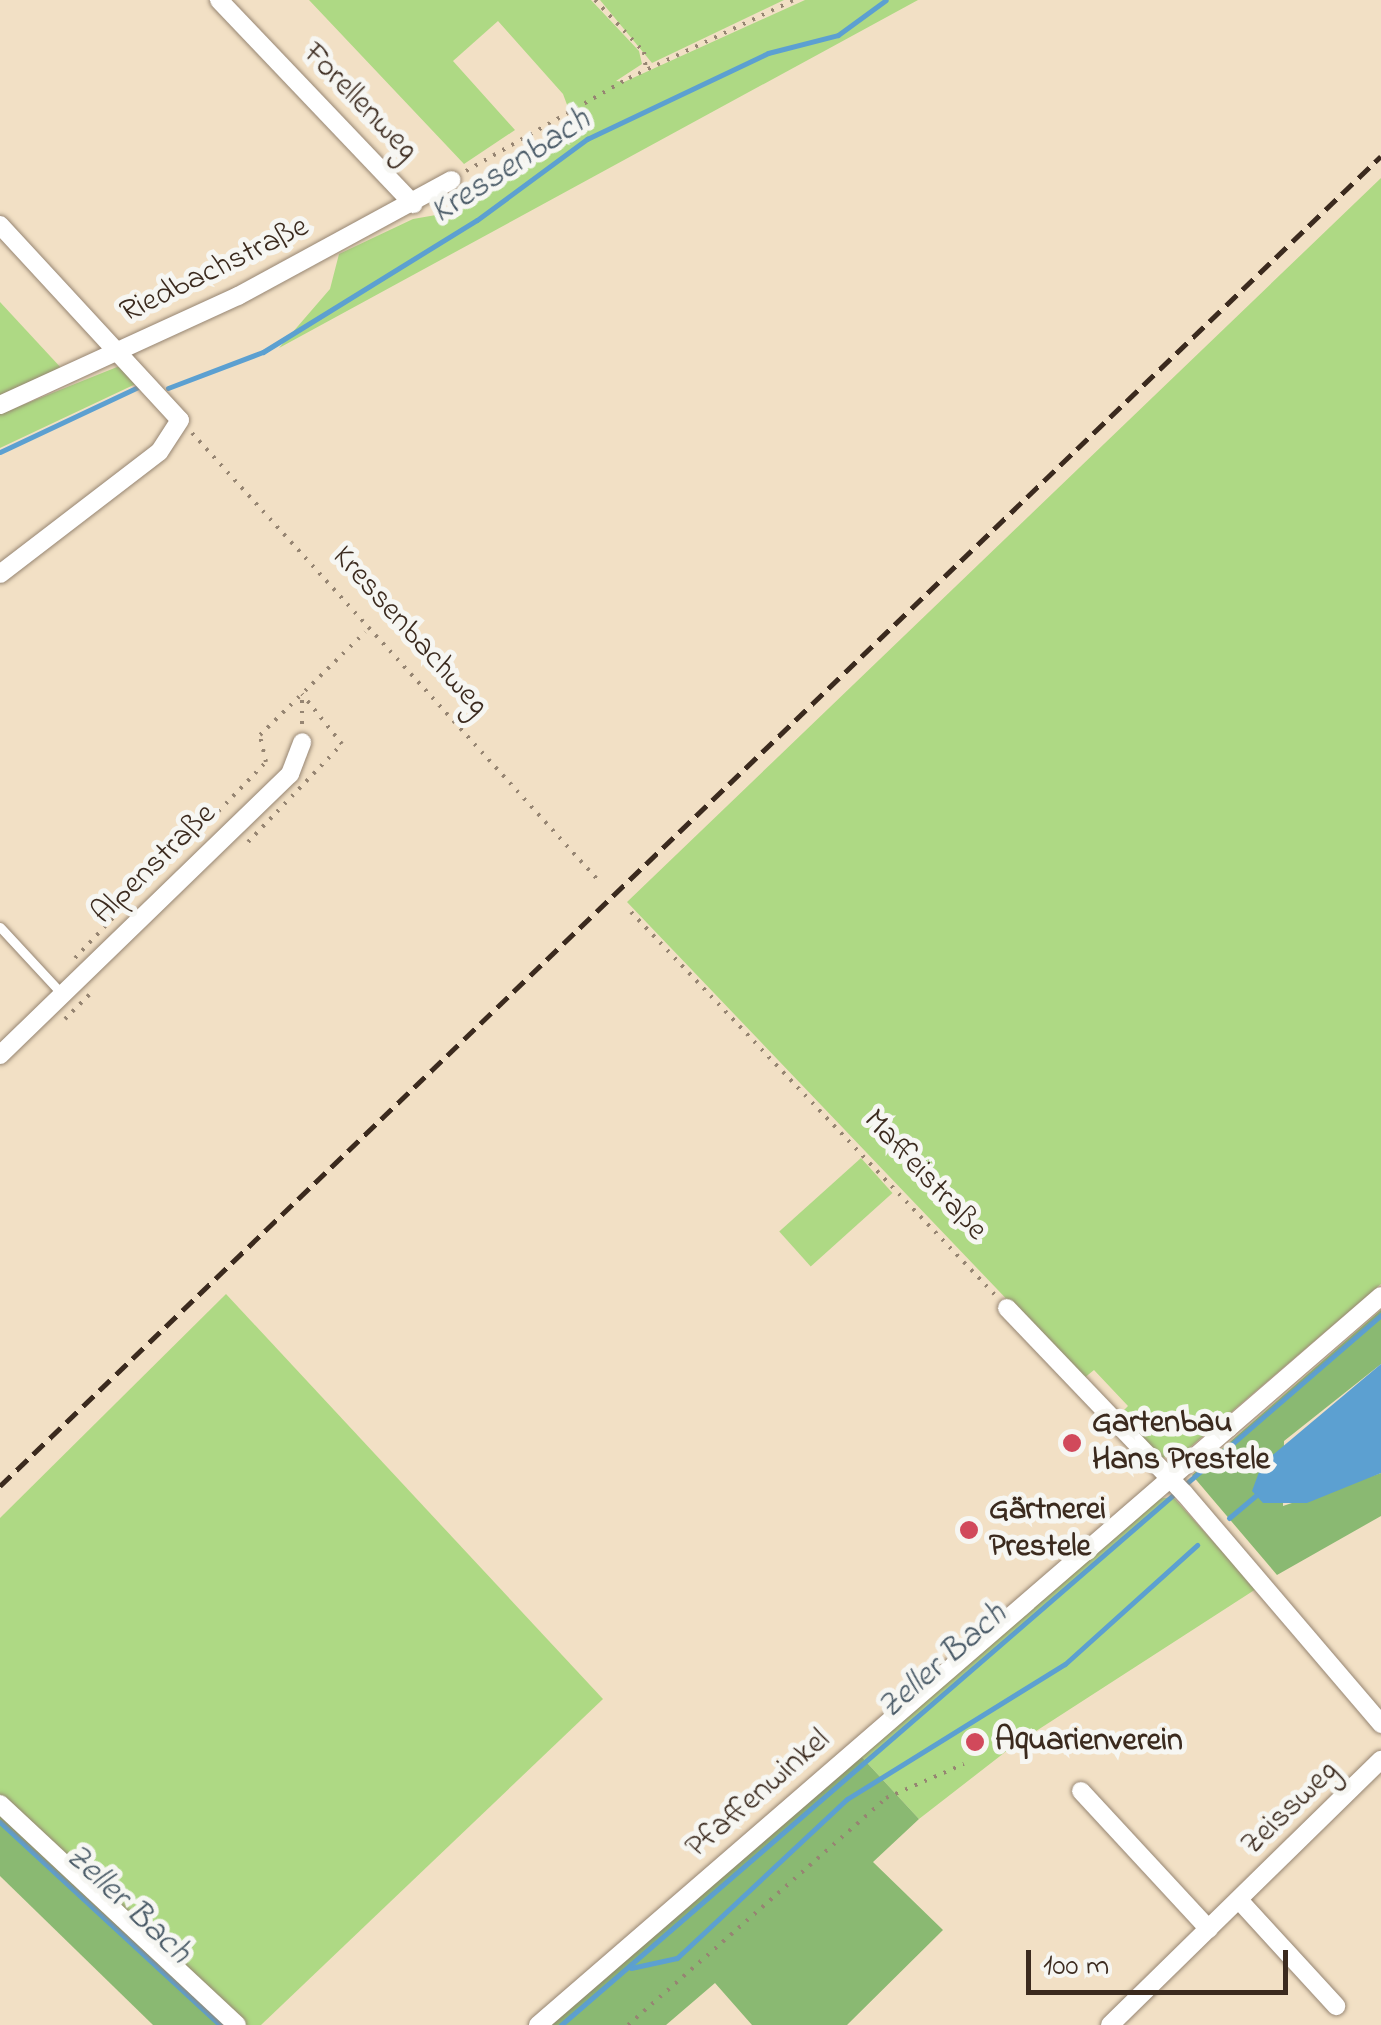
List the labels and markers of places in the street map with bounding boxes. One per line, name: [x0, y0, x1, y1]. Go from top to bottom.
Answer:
place label: Gartenbau Hans Prestele: [1092, 1406, 1270, 1481]
marker: Gartenbau Hans Prestele: [1061, 1432, 1083, 1454]
place label: Gärtnerei Prestele: [989, 1493, 1106, 1568]
marker: Gärtnerei Prestele: [958, 1519, 980, 1541]
place label: Aquarienverein: [995, 1723, 1183, 1761]
marker: Aquarienverein: [964, 1731, 986, 1753]

